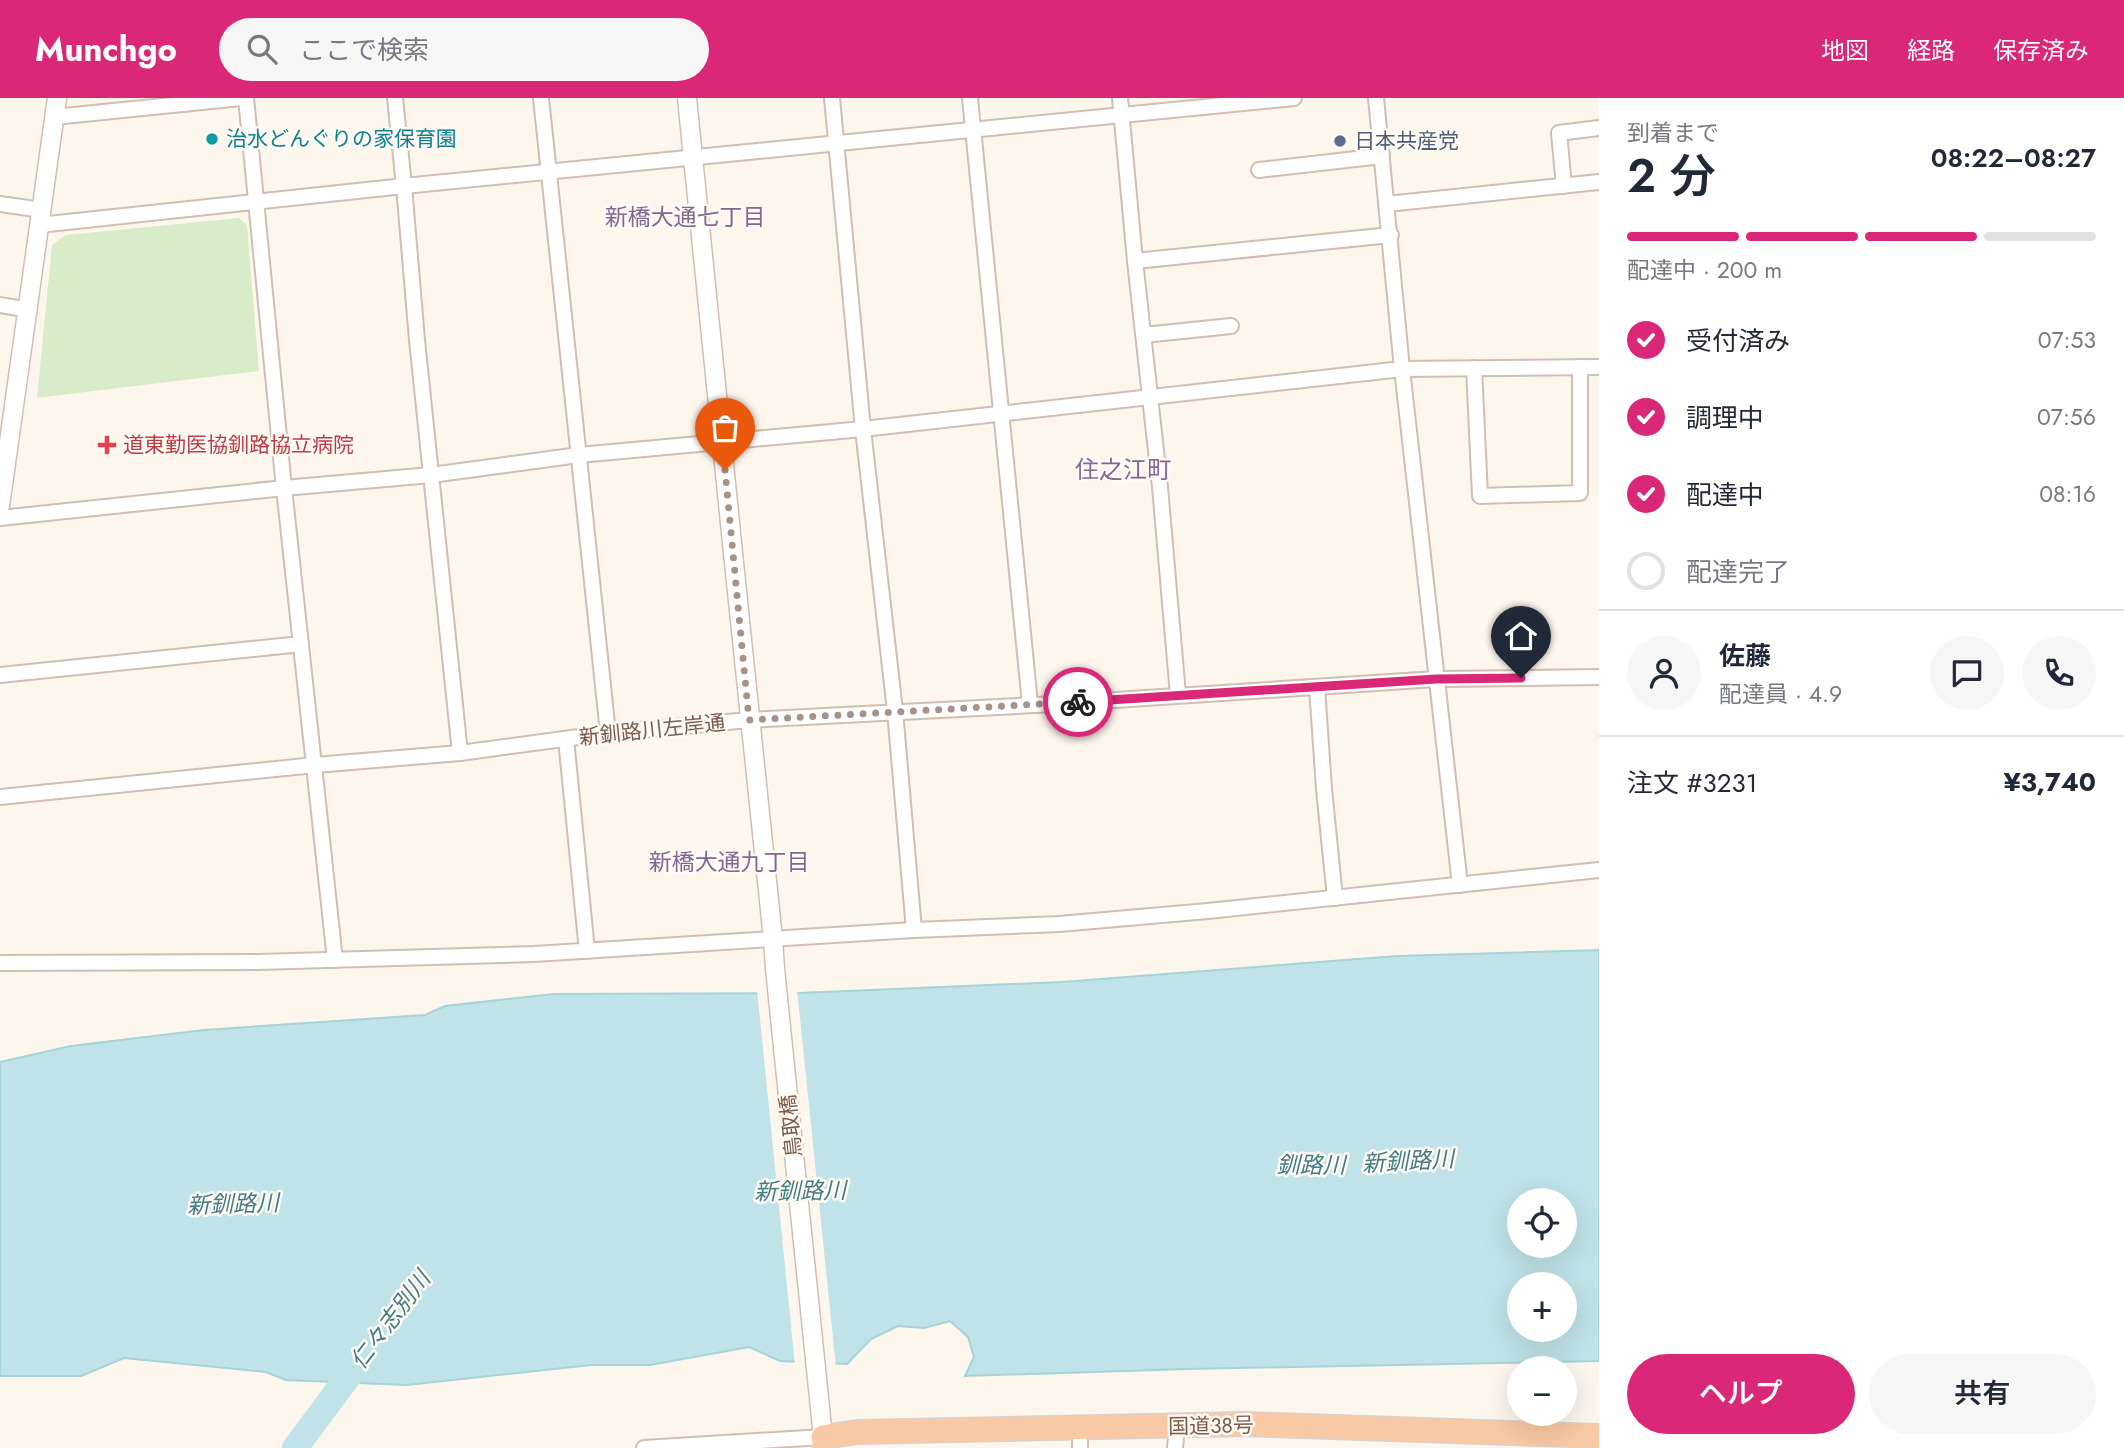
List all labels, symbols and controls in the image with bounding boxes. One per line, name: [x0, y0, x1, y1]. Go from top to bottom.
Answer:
search box: [219, 18, 709, 81]
text: Munchgo: [35, 26, 177, 73]
icon: search: [243, 30, 281, 68]
text: ここで検索: [299, 31, 429, 69]
text: 地図: [1821, 33, 1869, 68]
text: 経路: [1907, 33, 1955, 68]
text: 保存済み: [1993, 33, 2089, 68]
text: 到着まで: [1627, 116, 1719, 150]
place label: 治水どんぐりの家保育園: [226, 124, 457, 154]
place label: 日本共産党: [1354, 126, 1459, 156]
marker: 治水どんぐりの家保育園: [204, 131, 220, 147]
marker: 日本共産党: [1332, 133, 1348, 149]
text: 08:22–08:27: [1931, 139, 2096, 177]
text: 2 分: [1627, 143, 1716, 209]
district label: 新橋大通七丁目: [605, 200, 766, 234]
text: 配達中 · 200 m: [1627, 253, 1782, 287]
icon: check: [1627, 321, 1665, 359]
text: 受付済み: [1686, 322, 1790, 360]
text: 07:53: [2038, 323, 2096, 357]
pin: [695, 398, 755, 470]
icon: check: [1627, 398, 1665, 436]
text: 調理中: [1686, 399, 1764, 437]
text: 07:56: [2037, 400, 2096, 434]
icon: bag: [706, 409, 744, 447]
place label: 道東勤医協釧路協立病院: [123, 430, 354, 460]
marker: 道東勤医協釧路協立病院: [97, 435, 117, 455]
district label: 住之江町: [1075, 452, 1171, 487]
icon: check: [1627, 475, 1665, 513]
text: 配達中: [1686, 476, 1764, 514]
text: 08:16: [2039, 477, 2096, 511]
text: 配達完了: [1686, 553, 1790, 591]
pin: [1491, 606, 1551, 678]
icon: home: [1502, 617, 1540, 655]
button: person: [1627, 636, 1701, 710]
button: chat: [1930, 636, 2004, 710]
button: phone: [2022, 636, 2096, 710]
text: 佐藤: [1719, 637, 1771, 675]
courier: [1043, 667, 1113, 737]
text: 配達員 · 4.9: [1719, 677, 1842, 711]
icon: bike: [1059, 683, 1097, 721]
street label: 新釧路川左岸通: [577, 707, 727, 753]
text: ¥3,740: [2003, 763, 2096, 801]
text: 注文 #3231: [1627, 764, 1757, 802]
district label: 新橋大通九丁目: [649, 845, 810, 879]
street label: 鳥取橋: [773, 1093, 809, 1159]
water label: 新釧路川: [1361, 1141, 1458, 1180]
water label: 釧路川: [1277, 1148, 1349, 1182]
water label: 新釧路川: [754, 1173, 849, 1209]
water label: 新釧路川: [186, 1185, 283, 1223]
map controls: [1507, 1188, 1577, 1426]
button: locate: [1507, 1188, 1577, 1258]
water label: 仁々志別川: [342, 1261, 440, 1376]
button: +: [1507, 1272, 1577, 1342]
button: ヘルプ: [1627, 1354, 1855, 1434]
button: 共有: [1869, 1354, 2096, 1434]
button: −: [1507, 1356, 1577, 1426]
street label: 国道38号: [1168, 1410, 1254, 1442]

